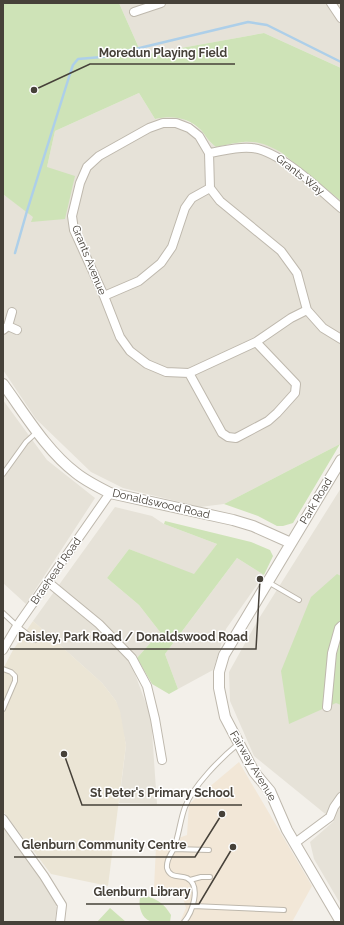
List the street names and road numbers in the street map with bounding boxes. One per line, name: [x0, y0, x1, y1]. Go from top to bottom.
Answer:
street label: Grants Way: [273, 152, 327, 198]
street label: Grants Avenue: [69, 223, 109, 297]
street label: Park Road: [297, 475, 335, 526]
street label: Donaldswood Road: [111, 486, 211, 522]
street label: Braehead Road: [28, 535, 84, 607]
street label: Fairway Avenue: [227, 729, 279, 804]

